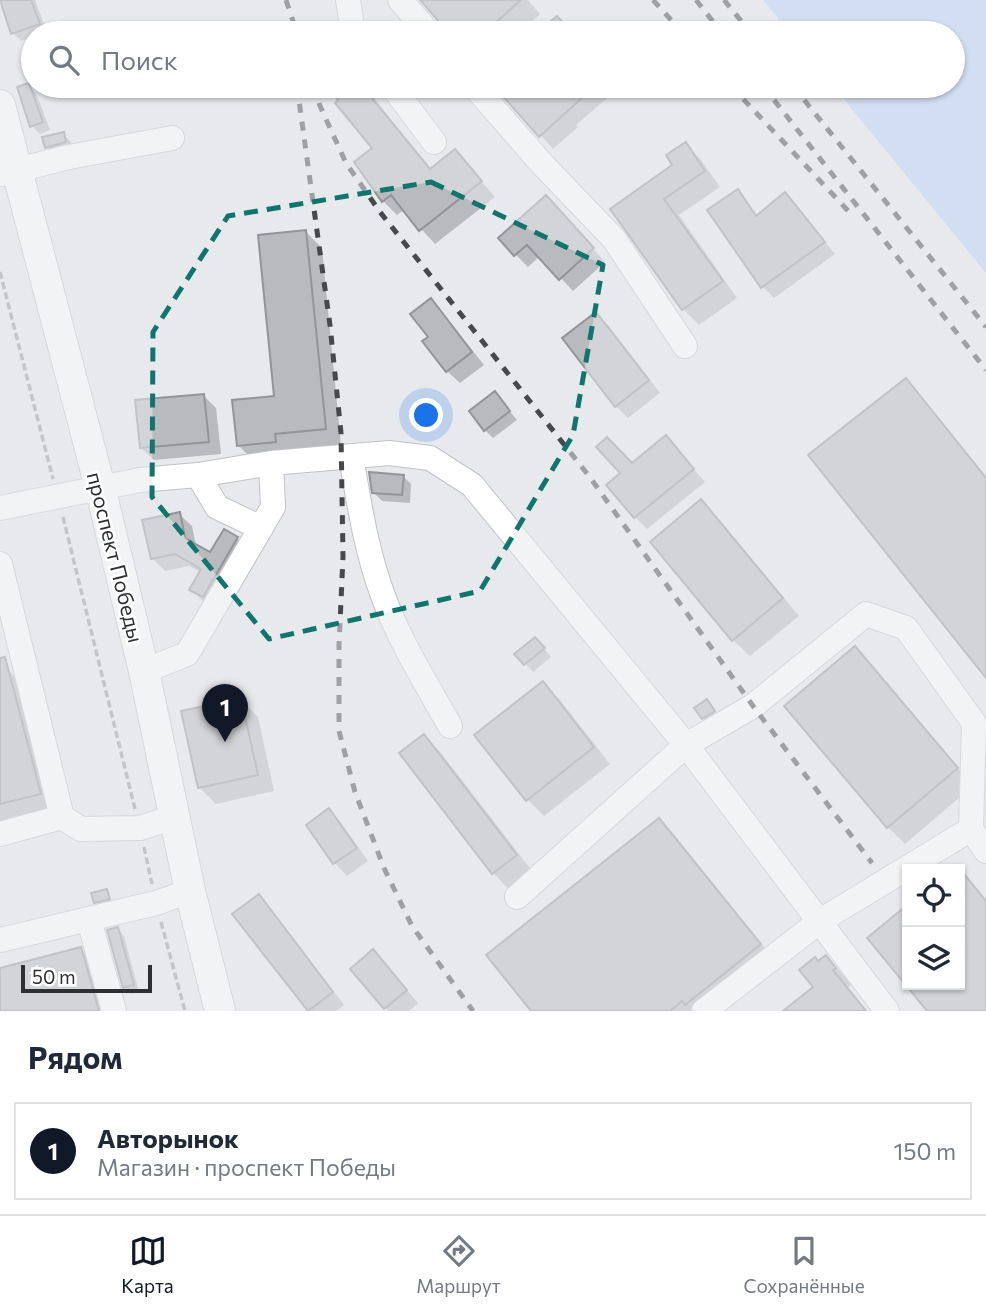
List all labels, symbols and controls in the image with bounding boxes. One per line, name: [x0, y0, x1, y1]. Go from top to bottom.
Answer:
search box: [21, 21, 965, 98]
icon: search: [45, 41, 83, 79]
text: Поиск: [101, 44, 178, 75]
your location: [409, 398, 443, 432]
street label: проспект Победы: [83, 469, 149, 645]
pin: 1: [202, 684, 248, 742]
map controls: [902, 864, 965, 990]
button: locate: [902, 864, 965, 927]
button: layers: [902, 927, 965, 990]
scale bar: [21, 962, 152, 994]
text: 50 m: [32, 965, 76, 988]
text: Рядом: [28, 1038, 122, 1075]
text: Авторынок: [97, 1122, 239, 1153]
text: 1: [48, 1137, 58, 1165]
text: 150 m: [893, 1137, 956, 1165]
text: Магазин · проспект Победы: [97, 1153, 396, 1181]
tab: Карта: [121, 1232, 174, 1297]
tab: Маршрут: [416, 1232, 501, 1297]
tab: Сохранённые: [743, 1232, 865, 1297]

